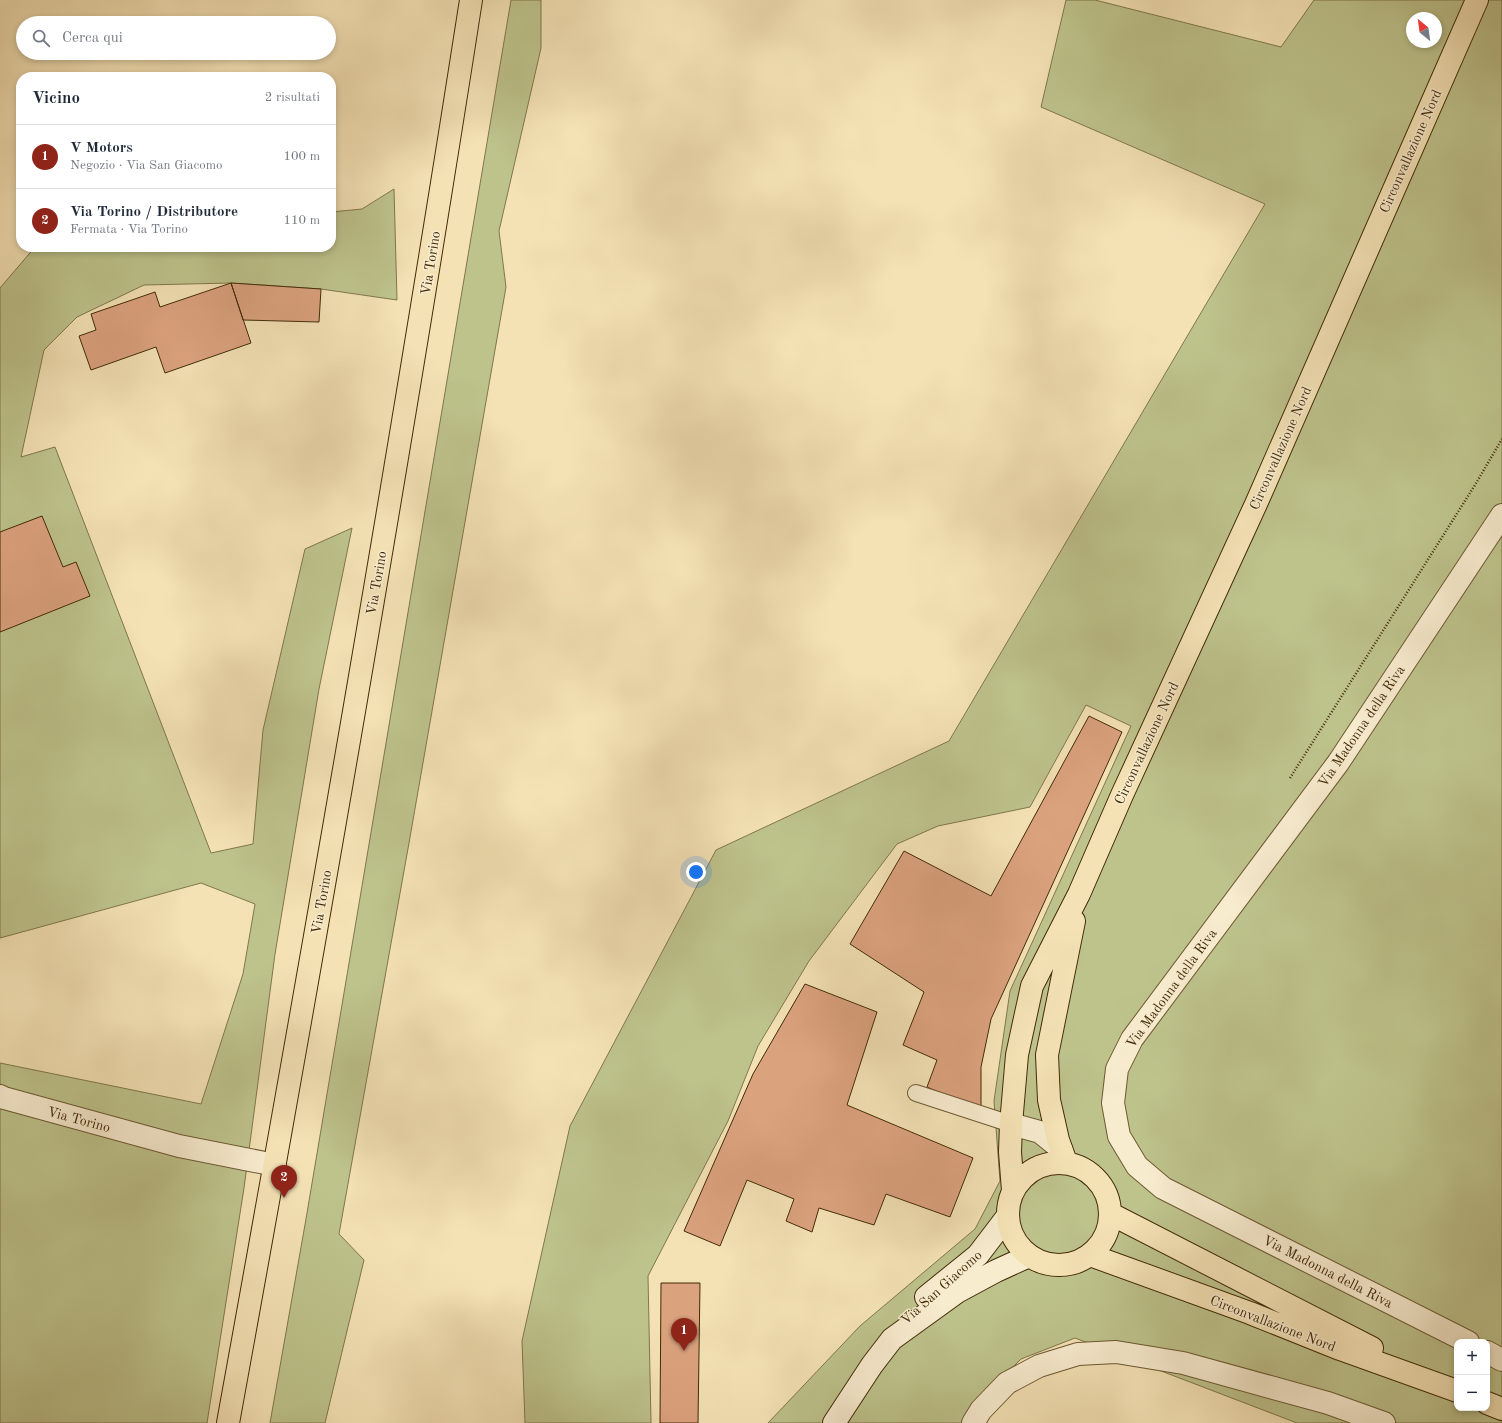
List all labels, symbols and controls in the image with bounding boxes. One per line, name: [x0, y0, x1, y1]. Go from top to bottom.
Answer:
north arrow: [1406, 12, 1442, 48]
search box: [16, 16, 336, 60]
icon: search: [30, 27, 52, 49]
text: Cerca qui: [62, 31, 123, 46]
street label: Circonvallazione Nord: [1377, 88, 1444, 215]
text: Vicino: [32, 90, 80, 107]
text: 2 risultati: [265, 91, 320, 104]
text: V Motors: [70, 141, 133, 156]
text: 1: [41, 150, 49, 163]
text: 100 m: [283, 150, 320, 163]
text: Negozio · Via San Giacomo: [70, 159, 222, 172]
text: Via Torino / Distributore: [70, 205, 238, 220]
text: 2: [41, 214, 49, 227]
text: 110 m: [283, 214, 320, 227]
text: Fermata · Via Torino: [70, 223, 188, 236]
street label: Via Torino: [419, 230, 443, 296]
street label: Circonvallazione Nord: [1247, 385, 1314, 512]
street label: Via Torino: [364, 550, 390, 616]
street label: Via Madonna della Riva: [1316, 663, 1408, 790]
street label: Circonvallazione Nord: [1112, 680, 1181, 807]
your location: [686, 862, 706, 882]
street label: Via Torino: [309, 869, 335, 935]
street label: Via Madonna della Riva: [1124, 926, 1220, 1051]
street label: Via Torino: [46, 1105, 112, 1135]
pin: 2: [271, 1165, 297, 1198]
street label: Via Madonna della Riva: [1260, 1233, 1395, 1311]
street label: Via San Giacomo: [898, 1248, 985, 1328]
street label: Circonvallazione Nord: [1208, 1293, 1337, 1354]
pin: 1: [671, 1318, 697, 1351]
map controls: [1454, 1339, 1490, 1411]
button: +: [1454, 1339, 1490, 1375]
button: −: [1454, 1375, 1490, 1411]

